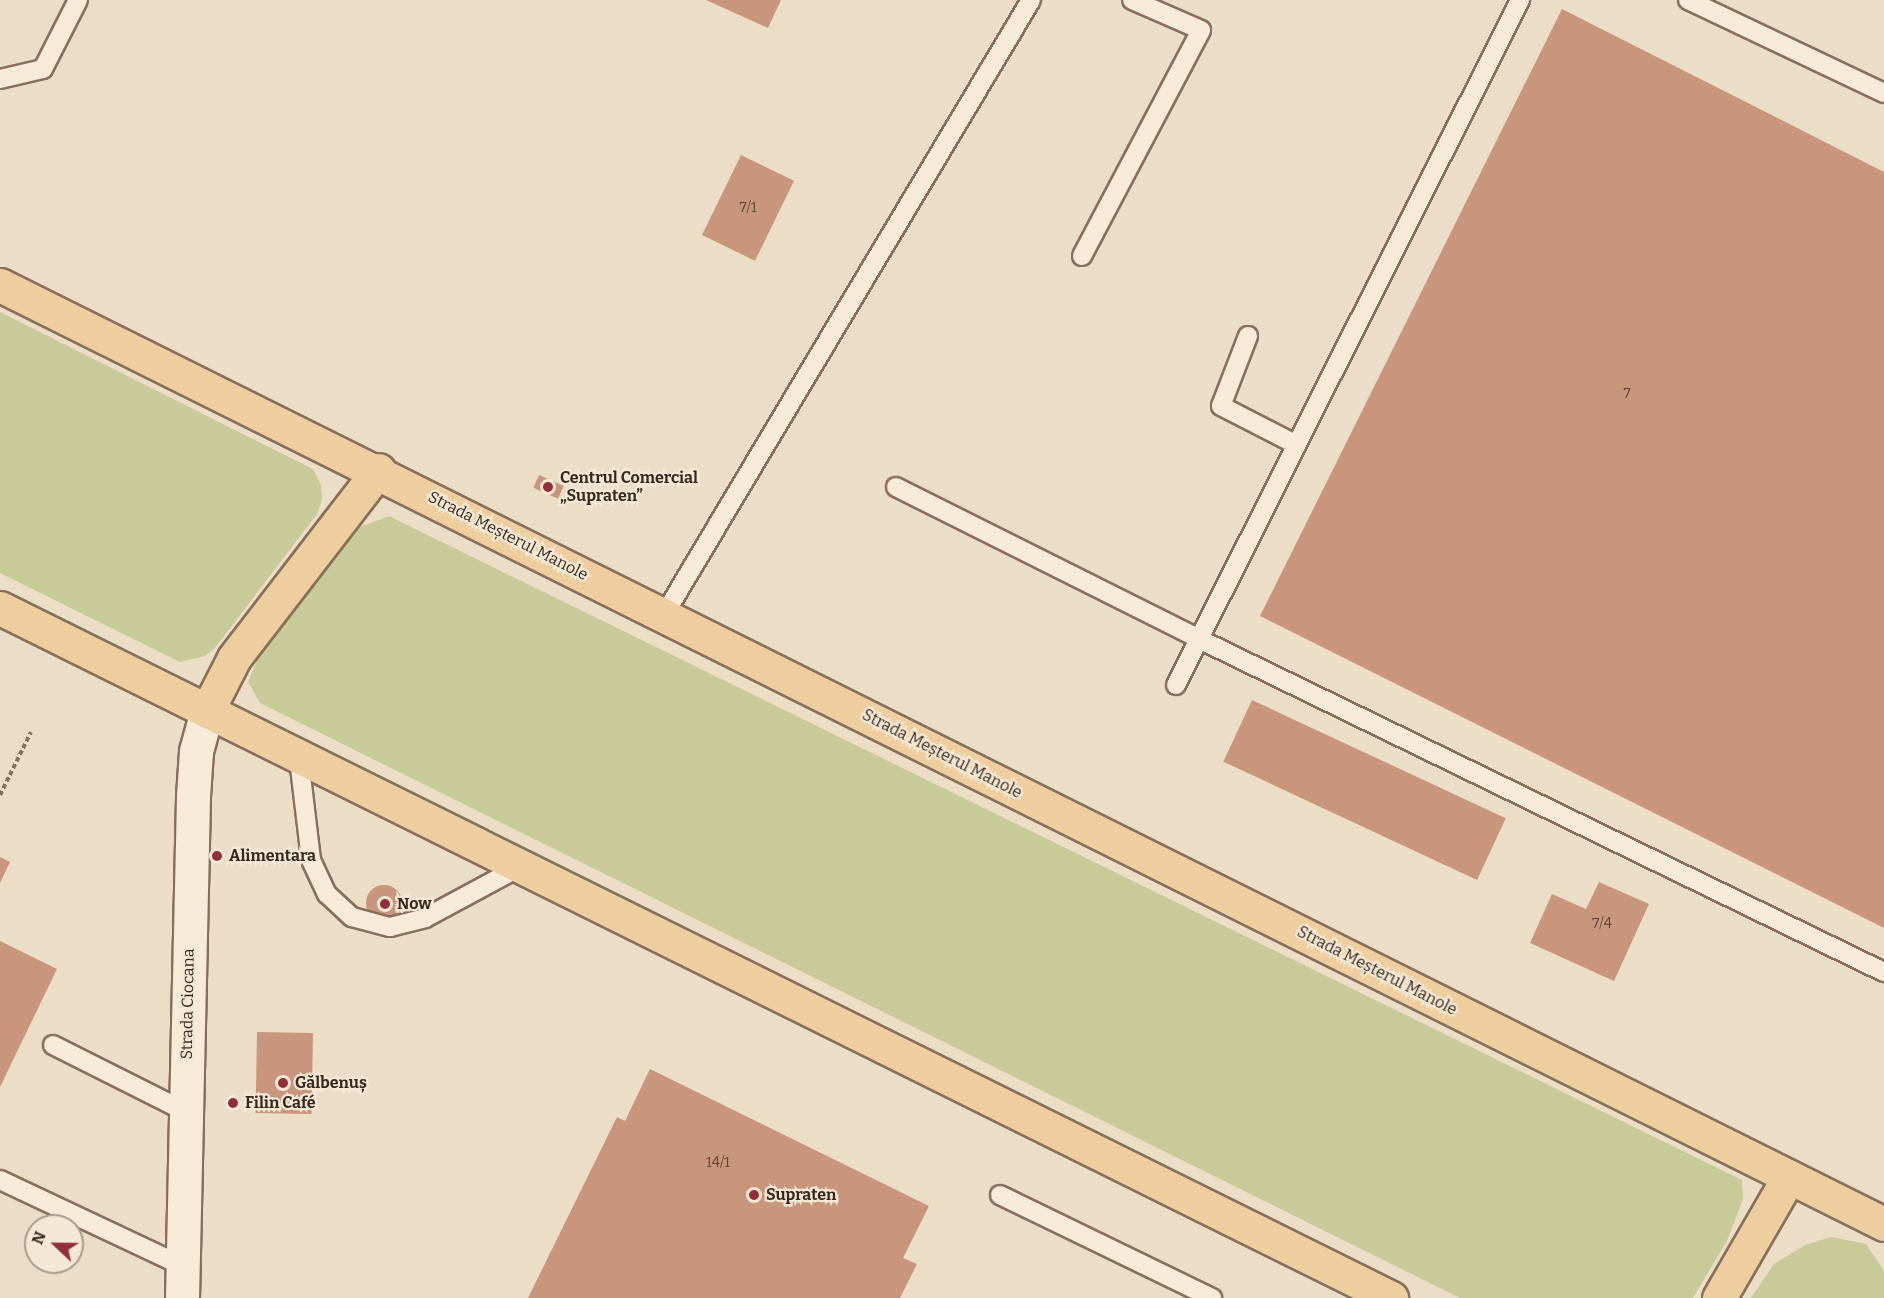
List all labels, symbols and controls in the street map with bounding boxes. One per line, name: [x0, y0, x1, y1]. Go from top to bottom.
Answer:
house number: 7/1: [739, 200, 757, 216]
house number: 7: [1623, 386, 1631, 402]
place label: Centrul Comercial „Supraten”: [560, 468, 698, 506]
marker: Centrul Comercial „Supraten”: [541, 480, 555, 494]
street label: Strada Meșterul Manole: [425, 487, 591, 585]
street label: Strada Meșterul Manole: [859, 705, 1025, 803]
place label: Alimentara: [229, 846, 316, 866]
marker: Alimentara: [210, 849, 224, 863]
place label: Now: [397, 894, 432, 914]
marker: Now: [378, 897, 392, 911]
house number: 7/4: [1592, 916, 1612, 932]
street label: Strada Meșterul Manole: [1294, 922, 1460, 1020]
street label: Strada Ciocana: [177, 948, 199, 1060]
place label: Gălbenuș: [295, 1073, 367, 1093]
marker: Gălbenuș: [276, 1076, 290, 1090]
place label: Filin Café: [245, 1093, 316, 1113]
marker: Filin Café: [226, 1096, 240, 1110]
house number: 14/1: [706, 1155, 730, 1171]
place label: Supraten: [766, 1185, 836, 1205]
marker: Supraten: [747, 1188, 761, 1202]
north arrow: [24, 1214, 84, 1274]
text: N: [28, 1229, 50, 1247]

